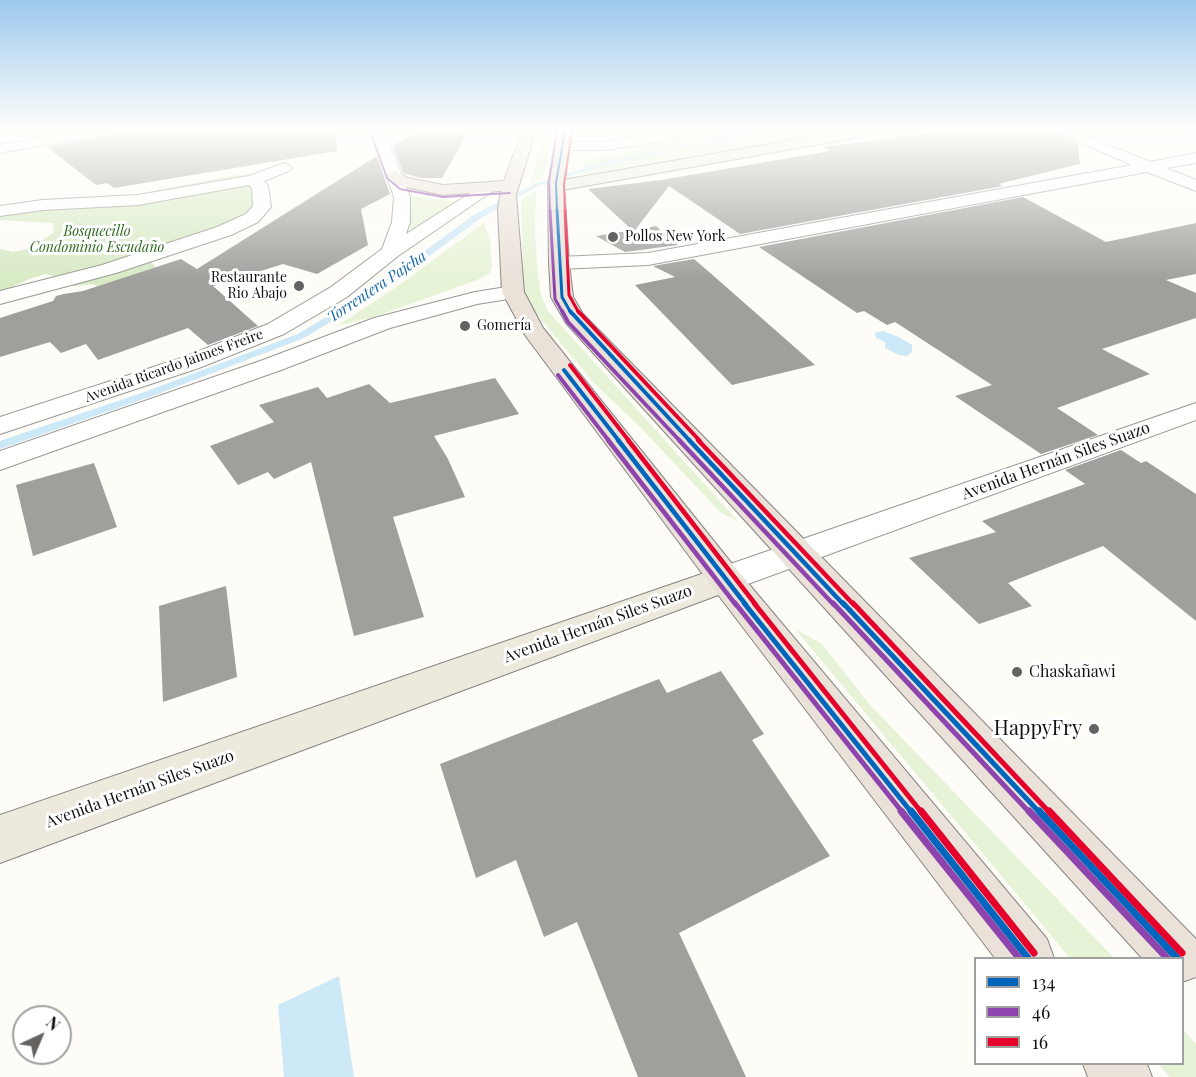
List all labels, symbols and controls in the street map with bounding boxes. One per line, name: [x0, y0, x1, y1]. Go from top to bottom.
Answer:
park label: Bosquecillo Condominio Escudaño: [30, 224, 164, 256]
place label: Pollos New York: [625, 229, 725, 245]
marker: Pollos New York: [606, 230, 620, 244]
water label: Torrentera Pajcha: [324, 247, 430, 327]
place label: Restaurante Rio Abajo: [211, 270, 287, 302]
marker: Restaurante Rio Abajo: [292, 279, 306, 293]
place label: Gomería: [477, 318, 531, 334]
marker: Gomería: [458, 319, 472, 333]
street label: Avenida Ricardo Jaimes Freire: [83, 326, 265, 406]
street label: Avenida Hernán Siles Suazo: [959, 418, 1153, 504]
street label: Avenida Hernán Siles Suazo: [501, 581, 695, 667]
place label: Chaskañawi: [1029, 662, 1116, 682]
marker: Chaskañawi: [1010, 665, 1024, 679]
place label: HappyFry: [994, 717, 1082, 741]
marker: HappyFry: [1087, 722, 1101, 736]
street label: Avenida Hernán Siles Suazo: [43, 746, 237, 832]
legend: [974, 957, 1184, 1065]
text: 134: [1032, 970, 1055, 994]
text: 46: [1032, 1000, 1050, 1024]
north arrow: [12, 1005, 72, 1065]
text: N: [42, 1012, 65, 1035]
text: 16: [1032, 1030, 1048, 1054]

